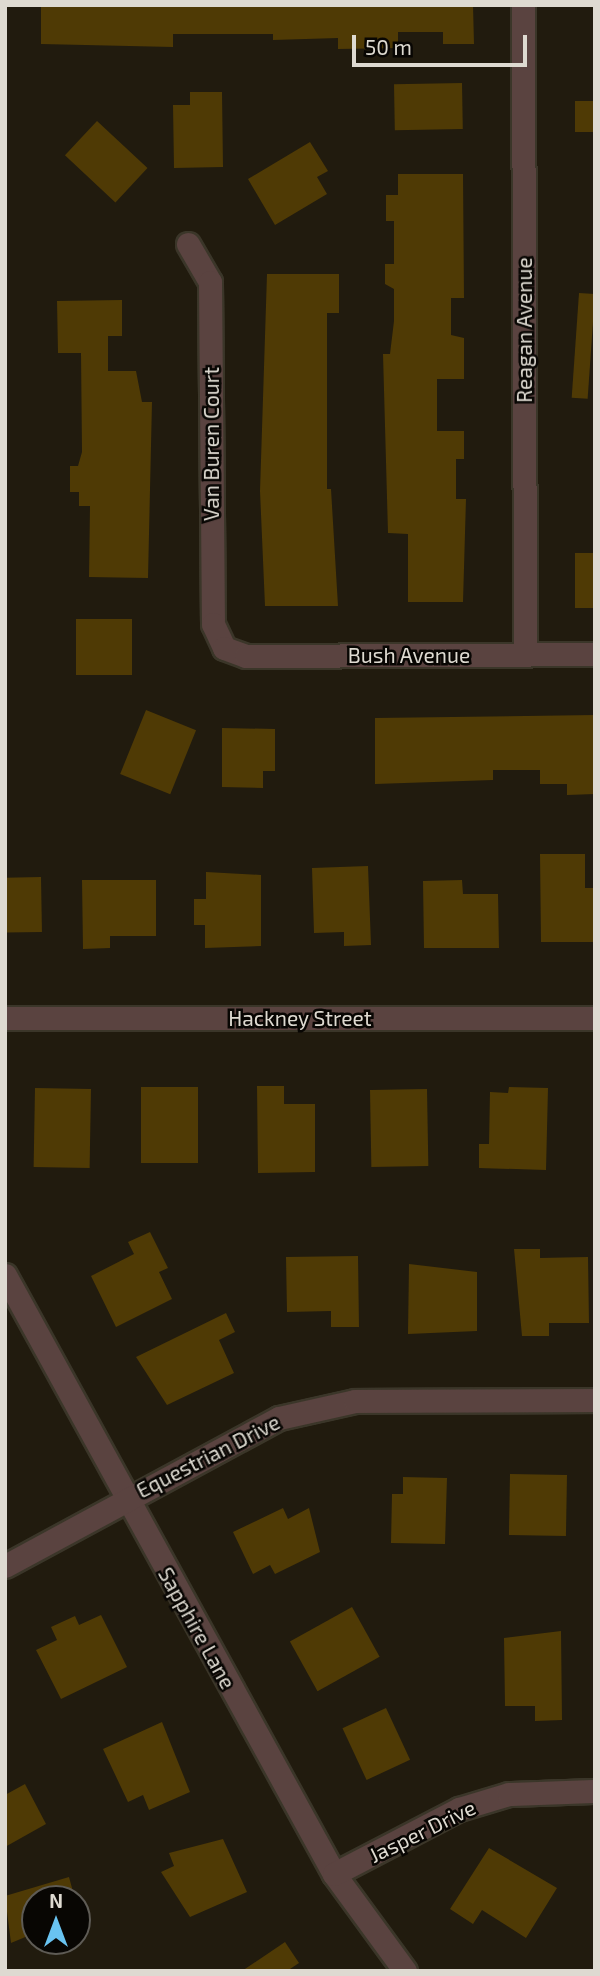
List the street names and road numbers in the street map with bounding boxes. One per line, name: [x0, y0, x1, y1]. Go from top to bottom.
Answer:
street label: Reagan Avenue: [511, 257, 537, 403]
street label: Van Buren Court: [198, 367, 224, 521]
street label: Bush Avenue: [348, 642, 470, 668]
street label: Hackney Street: [228, 1005, 372, 1031]
street label: Equestrian Drive: [132, 1409, 284, 1503]
street label: Sapphire Lane: [153, 1563, 241, 1693]
street label: Jasper Drive: [364, 1794, 480, 1868]

